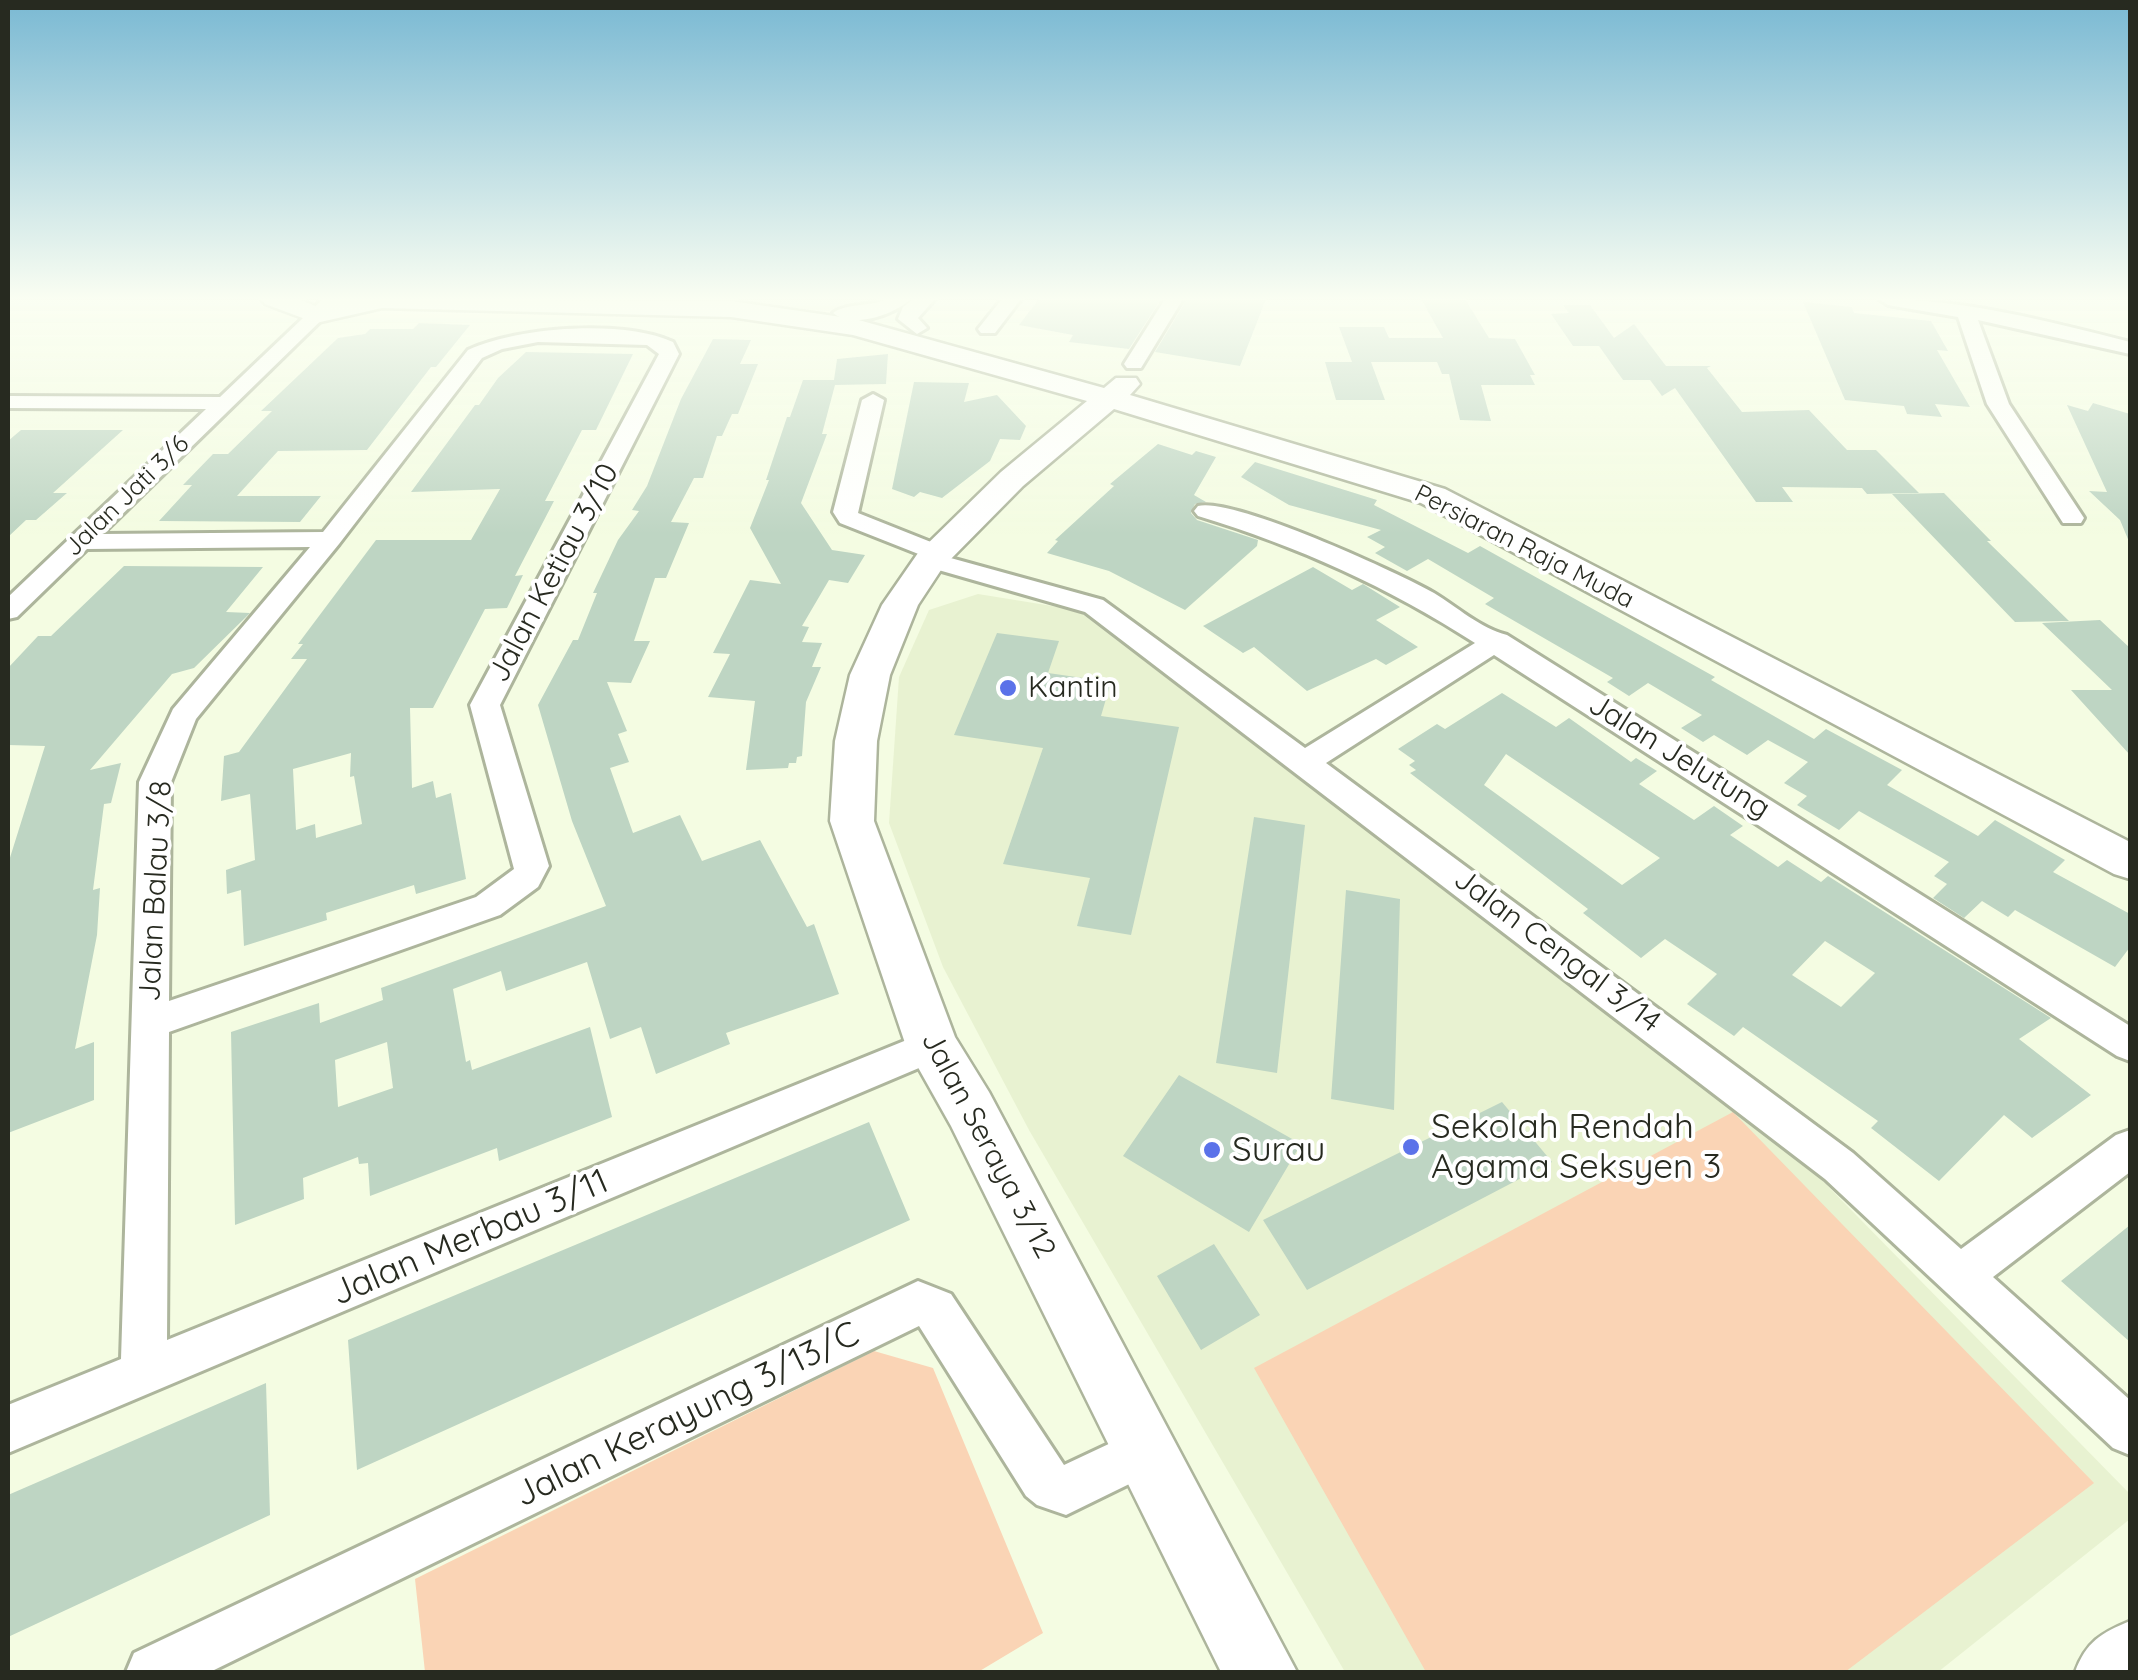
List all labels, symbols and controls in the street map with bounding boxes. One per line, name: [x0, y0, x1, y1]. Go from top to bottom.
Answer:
street label: Jalan Jati 3/6: [59, 429, 195, 563]
street label: Jalan Ketiau 3/10: [481, 457, 627, 689]
street label: Persiaran Raja Muda: [1409, 479, 1639, 615]
place label: Kantin: [1028, 670, 1118, 706]
marker: Kantin: [997, 677, 1019, 699]
street label: Jalan Jelutung: [1582, 687, 1776, 827]
street label: Jalan Balau 3/8: [132, 780, 180, 1002]
street label: Jalan Cengal 3/14: [1447, 862, 1667, 1040]
street label: Jalan Seraya 3/12: [913, 1025, 1063, 1265]
place label: Sekolah Rendah Agama Seksyen 3: [1431, 1106, 1721, 1188]
place label: Surau: [1232, 1129, 1325, 1171]
marker: Sekolah Rendah Agama Seksyen 3: [1400, 1136, 1422, 1158]
marker: Surau: [1201, 1139, 1223, 1161]
street label: Jalan Merbau 3/11: [325, 1161, 615, 1315]
street label: Jalan Kerayung 3/13/C: [508, 1313, 866, 1517]

